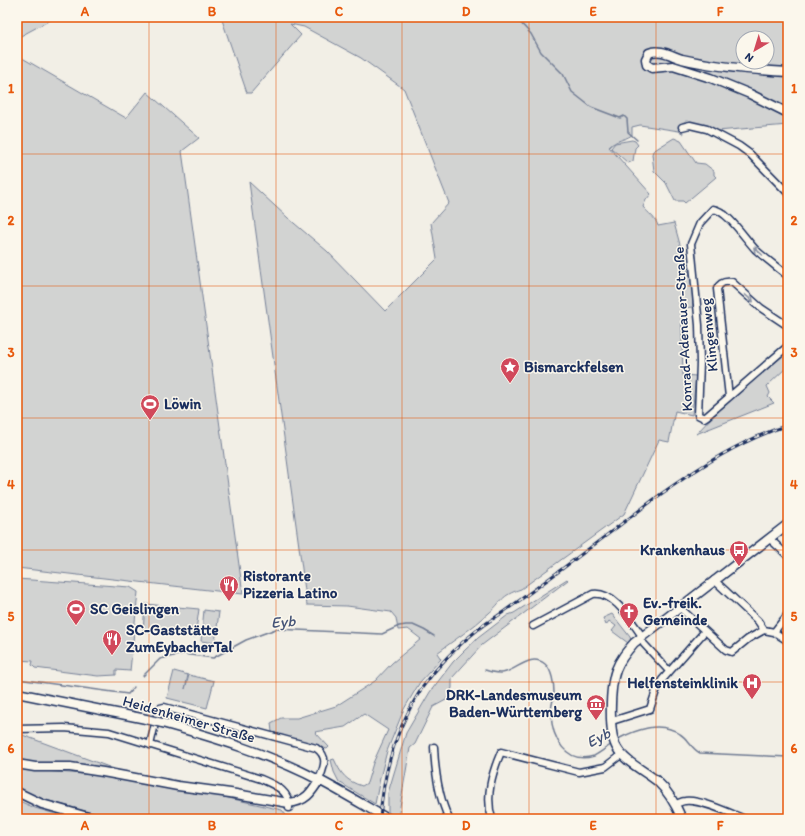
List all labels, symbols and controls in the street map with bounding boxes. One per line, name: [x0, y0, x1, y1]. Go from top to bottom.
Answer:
text: A: [80, 4, 90, 19]
text: B: [208, 4, 217, 19]
text: C: [335, 4, 344, 19]
text: D: [462, 4, 471, 19]
text: E: [589, 4, 597, 19]
text: F: [717, 4, 724, 19]
north arrow: [735, 30, 775, 70]
text: N: [742, 50, 756, 65]
text: 1: [8, 81, 14, 96]
text: 1: [791, 81, 797, 96]
text: 2: [8, 213, 15, 228]
text: 2: [791, 213, 798, 228]
street label: Konrad-Adenauer-Straße: [670, 246, 696, 412]
one-way arrow: [753, 246, 763, 256]
one-way arrow: [744, 293, 754, 302]
street label: Klingenweg: [696, 297, 722, 373]
text: 3: [7, 345, 15, 360]
text: 3: [790, 345, 798, 360]
place icon: Bismarckfelsen: [499, 356, 521, 384]
place label: Bismarckfelsen: [524, 358, 624, 376]
sports icon: Löwin: [139, 393, 161, 421]
place label: Löwin: [164, 395, 202, 413]
text: 4: [7, 477, 15, 492]
text: 4: [790, 477, 798, 492]
bus stop icon: Krankenhaus: [728, 539, 750, 567]
place label: Krankenhaus: [640, 541, 725, 559]
place label: Ristorante Pizzeria Latino: [243, 567, 338, 602]
restaurant icon: Ristorante Pizzeria Latino: [218, 574, 240, 602]
place label: Ev.-freik. Gemeinde: [643, 594, 707, 629]
sports icon: SC Geislingen: [65, 598, 87, 626]
place label: SC Geislingen: [90, 600, 180, 619]
church icon: Ev.-freik. Gemeinde: [618, 601, 640, 629]
text: 5: [8, 609, 15, 624]
text: 5: [791, 609, 798, 624]
water label: Eyb: [270, 611, 297, 632]
place label: SC-Gaststätte ZumEybacherTal: [126, 621, 234, 657]
restaurant icon: SC-Gaststätte ZumEybacherTal: [101, 628, 123, 656]
hospital icon: Helfensteinklinik: [741, 672, 763, 700]
place label: Helfensteinklinik: [627, 674, 738, 692]
place label: DRK-Landesmuseum Baden-Württemberg: [446, 686, 582, 722]
street label: Heidenheimer Straße: [121, 691, 257, 747]
museum icon: DRK-Landesmuseum Baden-Württemberg: [585, 693, 607, 721]
water label: Eyb: [583, 723, 614, 752]
text: 6: [8, 741, 15, 756]
text: 6: [791, 741, 798, 756]
text: A: [80, 818, 90, 833]
text: B: [208, 818, 217, 833]
text: C: [335, 818, 344, 833]
text: D: [462, 818, 471, 833]
text: E: [589, 818, 597, 833]
text: F: [717, 818, 724, 833]

